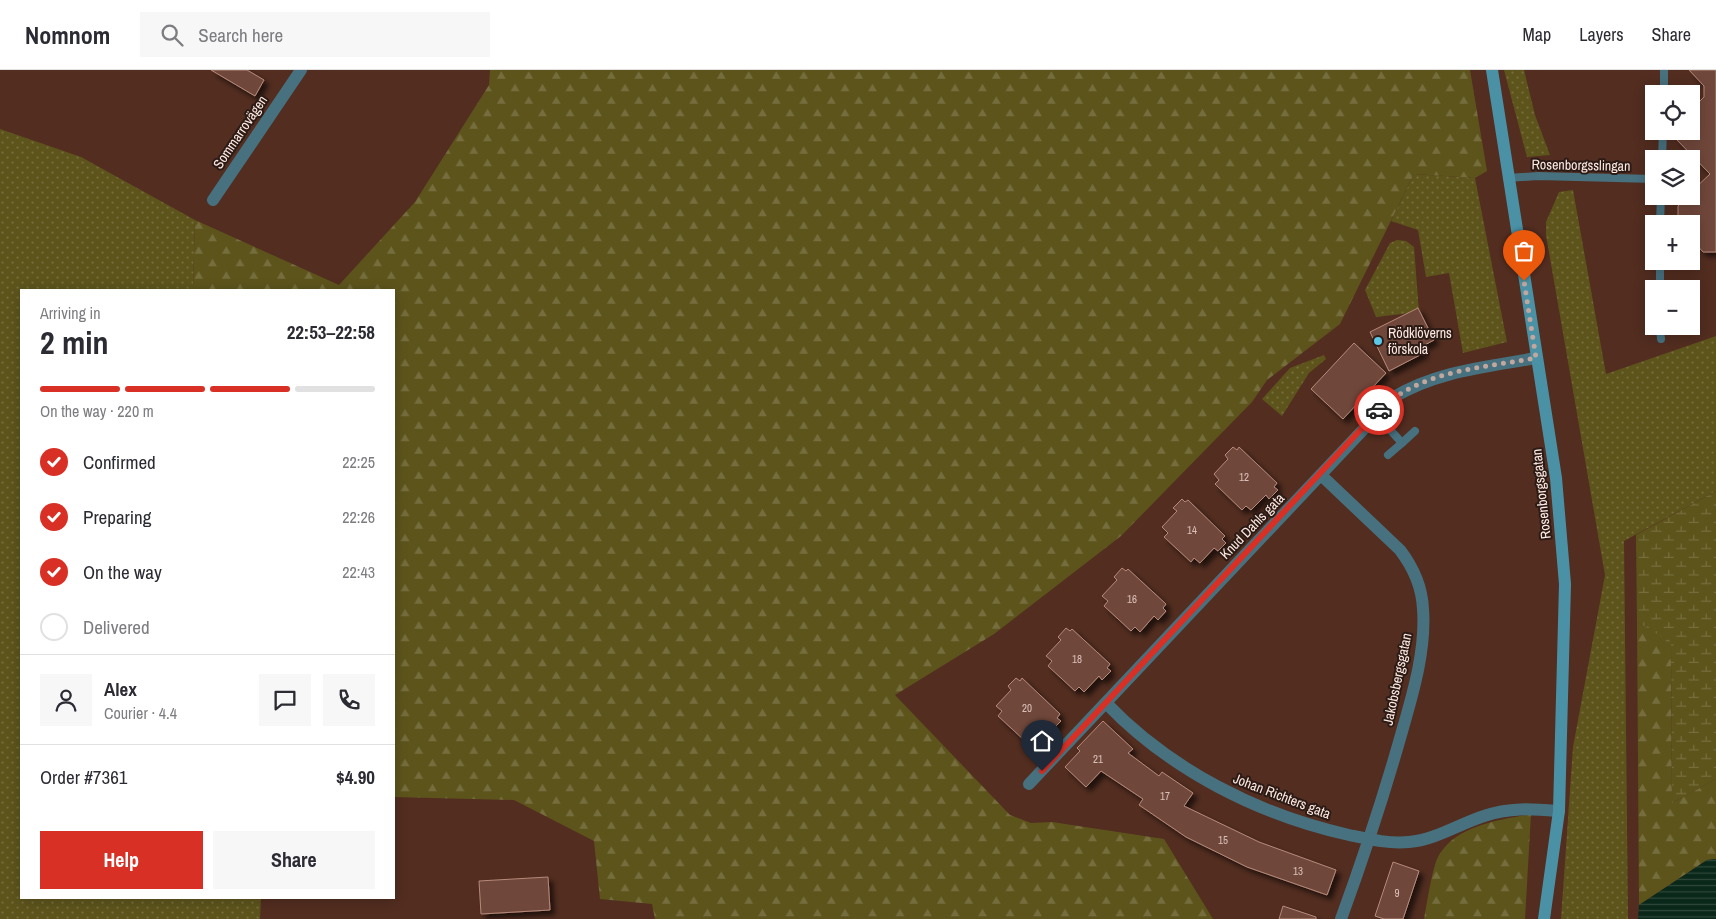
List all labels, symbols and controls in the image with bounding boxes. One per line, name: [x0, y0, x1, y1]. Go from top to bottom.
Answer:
search box: [140, 12, 490, 57]
text: Nomnom: [25, 19, 110, 51]
icon: search: [158, 21, 186, 49]
text: Search here: [198, 22, 283, 48]
text: Map: [1523, 22, 1551, 47]
text: Layers: [1579, 22, 1624, 47]
text: Share: [1652, 22, 1691, 47]
map controls: [1645, 85, 1700, 335]
button: locate: [1645, 85, 1700, 140]
street label: Sommarrovägen: [209, 92, 271, 172]
button: layers: [1645, 150, 1700, 205]
street label: Rosenborgsslingan: [1531, 155, 1631, 175]
button: +: [1645, 215, 1700, 270]
pin: [1503, 230, 1545, 281]
icon: bag: [1510, 237, 1538, 265]
button: −: [1645, 280, 1700, 335]
text: Arriving in: [40, 302, 101, 324]
text: 22:53–22:58: [287, 319, 375, 345]
text: 2 min: [40, 321, 109, 364]
place label: Rödklöverns förskola: [1388, 324, 1452, 358]
marker: Rödklöverns förskola: [1372, 335, 1384, 347]
courier: [1354, 385, 1404, 435]
icon: car: [1365, 396, 1393, 424]
text: On the way · 220 m: [40, 400, 154, 422]
icon: check: [40, 448, 68, 476]
street label: Rosenborgsgatan: [1527, 448, 1555, 540]
text: Confirmed: [83, 449, 156, 475]
text: 22:25: [342, 451, 375, 473]
house number: 12: [1239, 470, 1249, 484]
street label: Knud Dahls gata: [1216, 489, 1288, 563]
icon: check: [40, 503, 68, 531]
text: Preparing: [83, 504, 151, 530]
text: 22:26: [342, 506, 375, 528]
house number: 14: [1187, 523, 1197, 537]
icon: check: [40, 558, 68, 586]
text: On the way: [83, 559, 162, 585]
text: 22:43: [342, 561, 375, 583]
house number: 16: [1127, 592, 1137, 606]
text: Delivered: [83, 614, 150, 640]
street label: Jakobsbergsgatan: [1378, 631, 1416, 727]
house number: 18: [1072, 652, 1082, 666]
button: person: [40, 674, 92, 726]
button: chat: [259, 674, 311, 726]
button: phone: [323, 674, 375, 726]
text: Alex: [104, 676, 137, 702]
house number: 20: [1022, 701, 1032, 715]
text: Courier · 4.4: [104, 702, 177, 724]
pin: [1021, 720, 1063, 771]
icon: home: [1028, 727, 1056, 755]
house number: 21: [1093, 752, 1103, 766]
text: Order #7361: [40, 764, 127, 790]
text: $4.90: [336, 764, 375, 790]
street label: Johan Richters gata: [1231, 769, 1334, 823]
house number: 17: [1160, 789, 1170, 803]
button: Help: [40, 831, 203, 889]
button: Share: [213, 831, 375, 889]
house number: 15: [1218, 833, 1228, 847]
house number: 13: [1293, 864, 1303, 878]
house number: 9: [1394, 886, 1400, 900]

